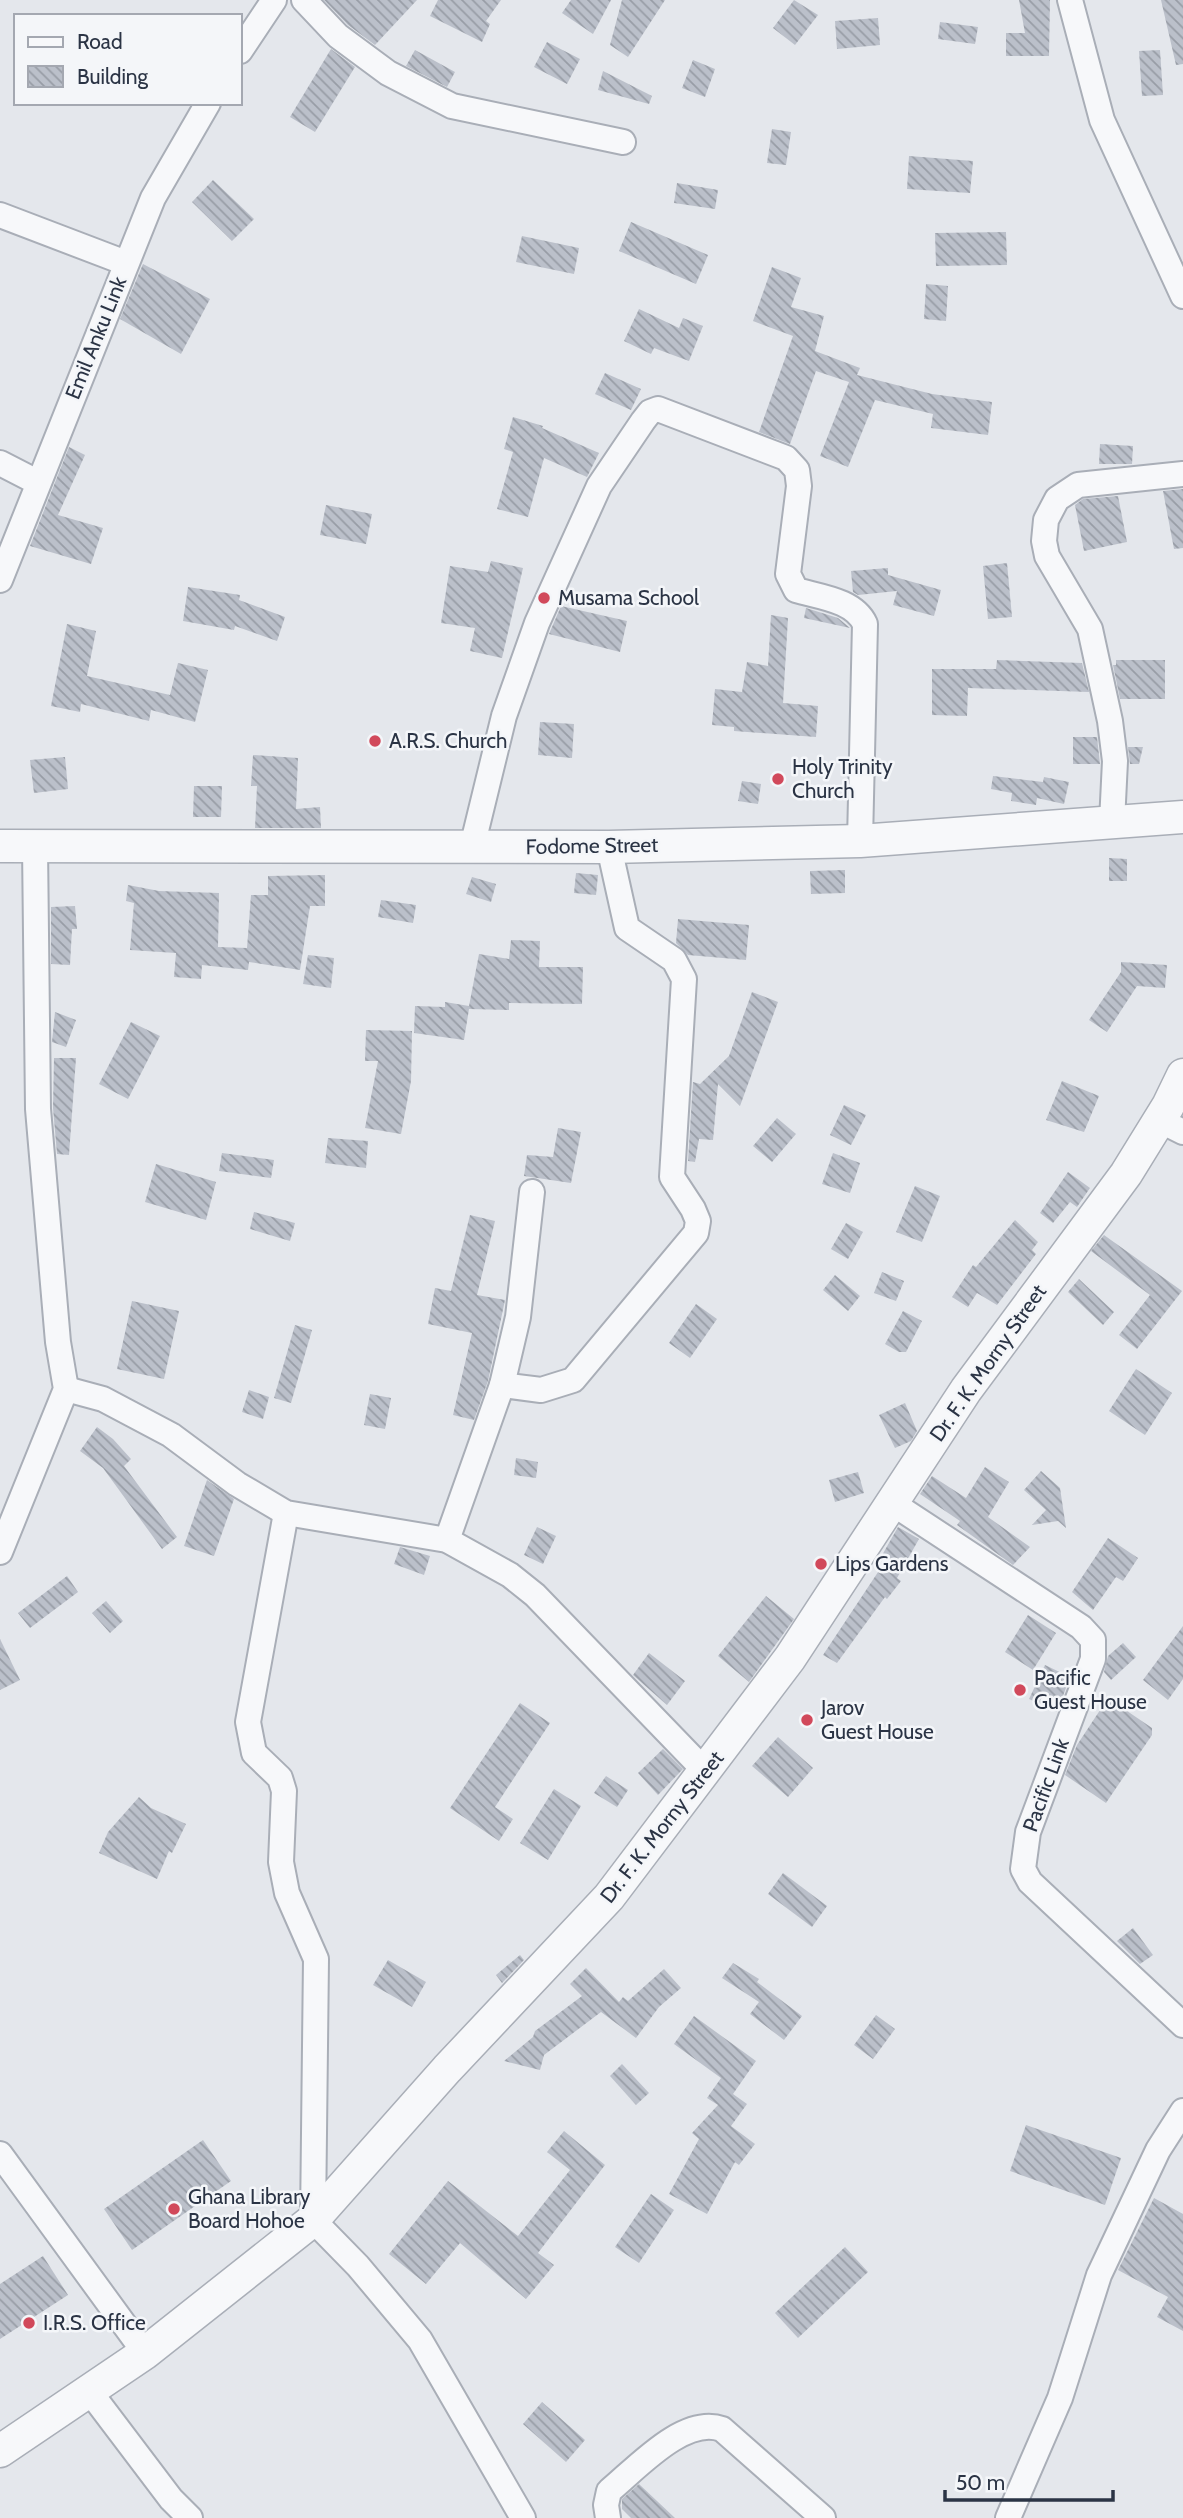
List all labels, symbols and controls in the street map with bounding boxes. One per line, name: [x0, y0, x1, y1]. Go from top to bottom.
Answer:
legend: [14, 14, 242, 105]
text: Road: [77, 29, 123, 54]
text: Building: [77, 64, 149, 89]
street label: Emil Anku Link: [60, 272, 132, 403]
place label: Musama School: [558, 585, 699, 610]
marker: Musama School: [536, 590, 552, 606]
place label: A.R.S. Church: [389, 728, 507, 753]
marker: A.R.S. Church: [367, 733, 383, 749]
place label: Holy Trinity Church: [792, 754, 893, 803]
marker: Holy Trinity Church: [770, 771, 786, 787]
street label: Fodome Street: [525, 832, 659, 859]
street label: Dr. F. K. Morny Street: [924, 1280, 1051, 1446]
place label: Lips Gardens: [835, 1551, 949, 1576]
marker: Lips Gardens: [813, 1556, 829, 1572]
place label: Pacific Guest House: [1034, 1665, 1147, 1714]
marker: Pacific Guest House: [1012, 1682, 1028, 1698]
place label: Jarov Guest House: [820, 1695, 934, 1744]
marker: Jarov Guest House: [799, 1712, 815, 1728]
street label: Pacific Link: [1017, 1734, 1074, 1835]
street label: Dr. F. K. Morny Street: [595, 1746, 729, 1908]
place label: Ghana Library Board Hohoe: [188, 2184, 311, 2233]
marker: Ghana Library Board Hohoe: [166, 2201, 182, 2217]
place label: I.R.S. Office: [43, 2310, 146, 2335]
marker: I.R.S. Office: [21, 2315, 37, 2331]
scale bar: [945, 2458, 1113, 2502]
text: 50 m: [956, 2470, 1005, 2495]

